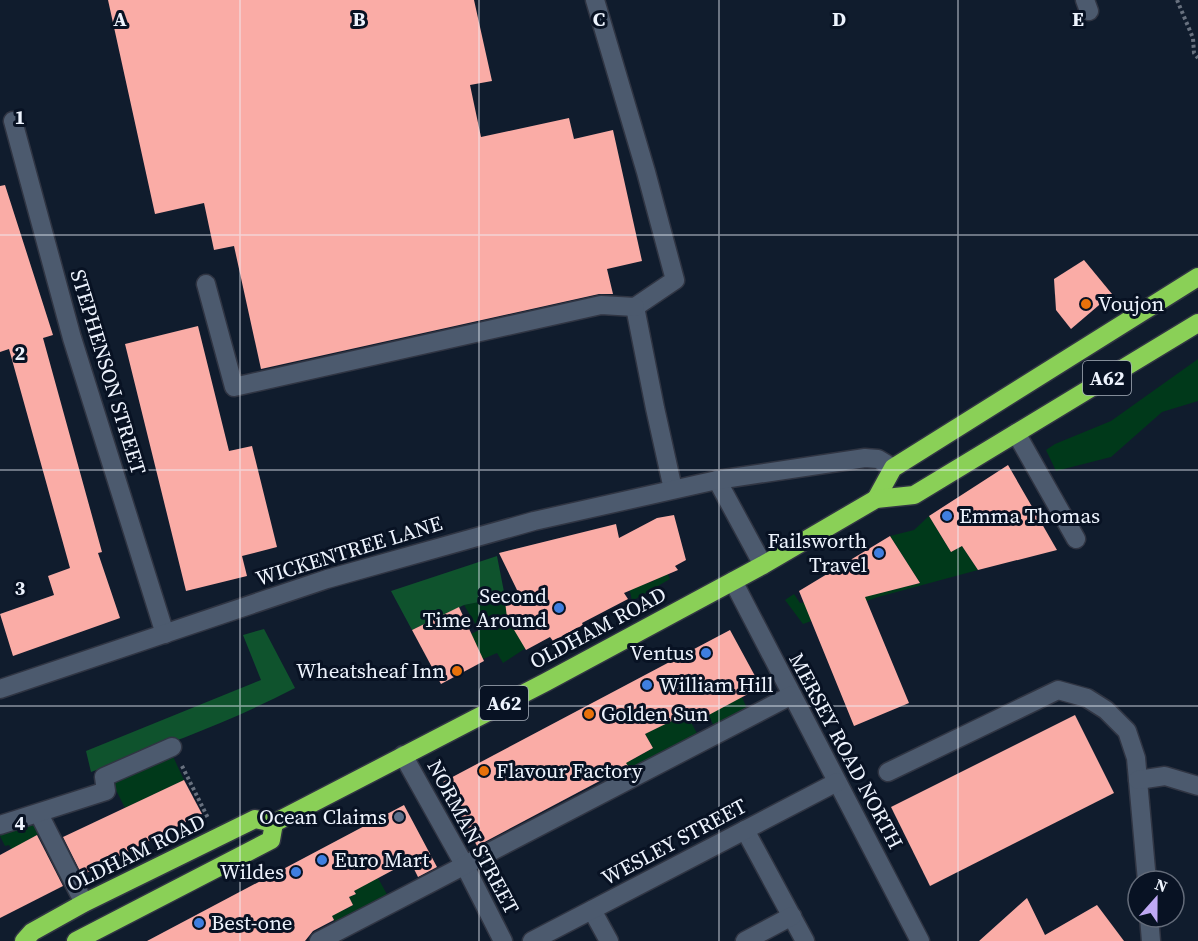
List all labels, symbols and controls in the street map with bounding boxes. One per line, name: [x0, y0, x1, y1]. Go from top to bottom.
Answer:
text: A: [113, 5, 127, 33]
text: B: [352, 5, 366, 33]
text: C: [593, 5, 605, 33]
text: D: [832, 5, 846, 33]
text: E: [1072, 5, 1084, 33]
text: 1: [15, 103, 25, 131]
street label: STEPHENSON STREET: [63, 266, 154, 478]
place label: Voujon: [1098, 289, 1164, 318]
marker: Voujon: [1079, 297, 1093, 311]
text: 2: [15, 339, 26, 367]
road number: A62: [1083, 361, 1131, 395]
place label: Emma Thomas: [959, 501, 1100, 530]
street label: WICKENTREE LANE: [252, 508, 446, 593]
marker: Emma Thomas: [940, 509, 954, 523]
place label: Failsworth Travel: [768, 526, 867, 579]
marker: Failsworth Travel: [872, 546, 886, 560]
text: 3: [15, 574, 26, 602]
street label: OLDHAM ROAD: [524, 579, 671, 676]
place label: Second Time Around: [423, 581, 547, 634]
marker: Second Time Around: [552, 601, 566, 615]
place label: Ventus: [630, 638, 694, 667]
marker: Ventus: [699, 646, 713, 660]
street label: MERSEY ROAD NORTH: [782, 648, 910, 854]
place label: Wheatsheaf Inn: [296, 656, 445, 685]
marker: Wheatsheaf Inn: [450, 664, 464, 678]
place label: William Hill: [659, 670, 774, 699]
marker: William Hill: [640, 678, 654, 692]
road number: A62: [480, 686, 528, 720]
place label: Golden Sun: [601, 699, 709, 728]
marker: Golden Sun: [582, 707, 596, 721]
street label: NORMAN STREET: [421, 754, 527, 919]
place label: Flavour Factory: [496, 756, 643, 785]
marker: Flavour Factory: [477, 764, 491, 778]
street label: WESLEY STREET: [596, 791, 752, 892]
place label: Ocean Claims: [259, 802, 387, 831]
street label: OLDHAM ROAD: [62, 806, 210, 899]
text: 4: [15, 809, 26, 837]
marker: Ocean Claims: [392, 810, 406, 824]
place label: Euro Mart: [334, 845, 429, 874]
marker: Euro Mart: [315, 853, 329, 867]
place label: Wildes: [220, 857, 284, 886]
marker: Wildes: [289, 865, 303, 879]
north arrow: [1126, 869, 1186, 929]
text: N: [1152, 873, 1171, 897]
place label: Best-one: [211, 908, 293, 937]
marker: Best-one: [192, 916, 206, 930]

